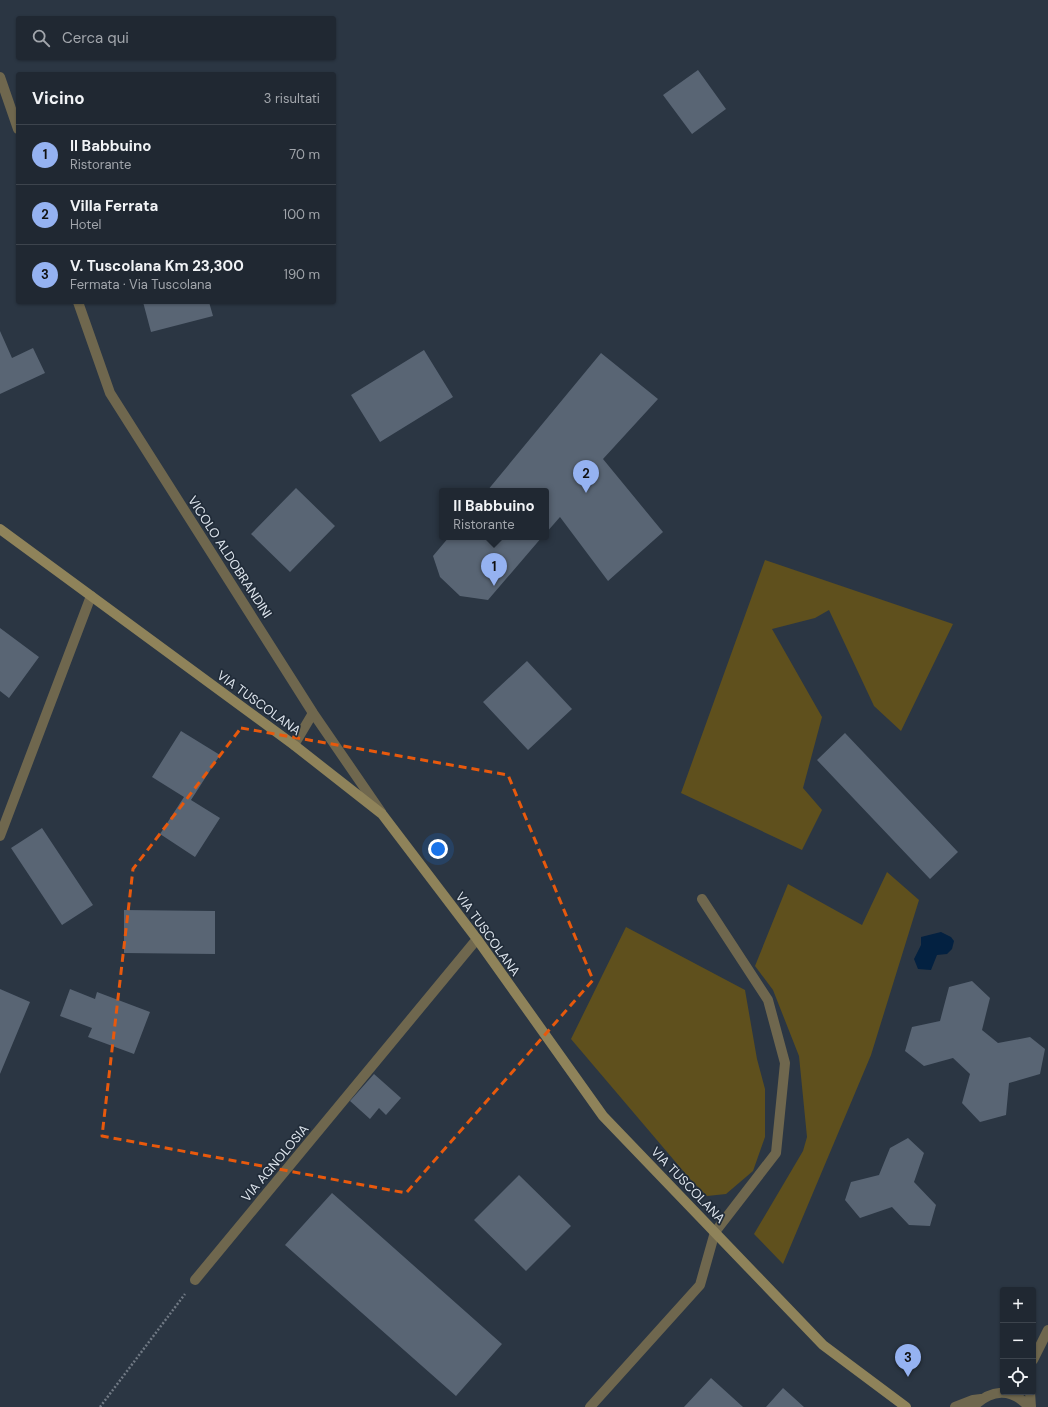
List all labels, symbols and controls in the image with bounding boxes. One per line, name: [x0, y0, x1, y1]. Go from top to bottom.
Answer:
search box: [16, 16, 336, 60]
icon: search: [30, 27, 52, 49]
text: Cerca qui: [62, 28, 129, 48]
text: Vicino: [32, 87, 85, 109]
text: 3 risultati: [264, 90, 320, 107]
text: Il Babbuino: [70, 136, 151, 156]
text: 1: [43, 146, 47, 163]
text: 70 m: [289, 146, 320, 163]
text: Ristorante: [70, 156, 131, 173]
text: Villa Ferrata: [70, 196, 158, 216]
text: 2: [41, 206, 49, 223]
text: 100 m: [283, 206, 320, 223]
text: Hotel: [70, 216, 102, 233]
text: V. Tuscolana Km 23,300: [70, 256, 244, 276]
text: 3: [41, 266, 49, 283]
text: 190 m: [284, 266, 320, 283]
text: Fermata · Via Tuscolana: [70, 276, 212, 293]
pin: 2: [573, 460, 599, 493]
popup: [439, 488, 549, 540]
street label: VICOLO ALDOBRANDINI: [184, 493, 276, 621]
text: Il Babbuino: [453, 496, 535, 516]
text: Ristorante: [453, 516, 515, 533]
pin: 1: [481, 553, 507, 586]
street label: VIA TUSCOLANA: [214, 667, 305, 739]
your location: [428, 839, 448, 859]
street label: VIA TUSCOLANA: [452, 889, 524, 980]
street label: VIA AGNOLOSIA: [238, 1120, 313, 1205]
street label: VIA TUSCOLANA: [647, 1143, 729, 1227]
map controls: [1000, 1287, 1036, 1395]
button: +: [1000, 1287, 1036, 1323]
button: −: [1000, 1323, 1036, 1359]
pin: 3: [895, 1344, 921, 1377]
button: locate: [1000, 1359, 1036, 1395]

